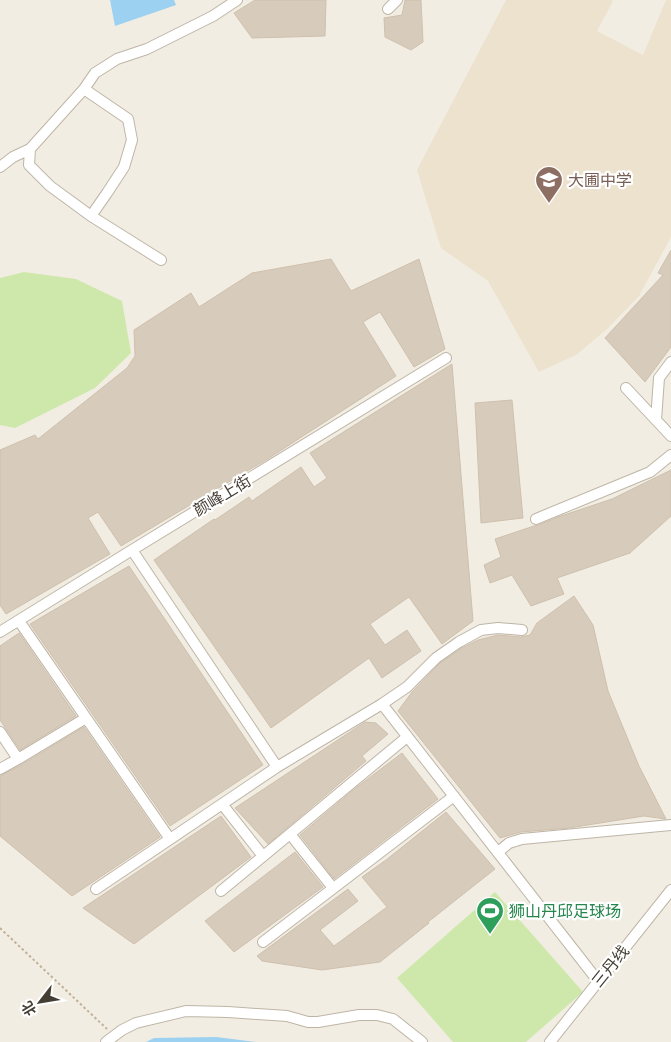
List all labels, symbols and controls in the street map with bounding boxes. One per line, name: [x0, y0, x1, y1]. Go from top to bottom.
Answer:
school or university icon: 大圃中学: [534, 165, 564, 204]
place label: 大圃中学: [568, 171, 632, 189]
street label: 颜峰上街: [190, 471, 254, 519]
sports icon: 狮山丹邱足球场: [475, 896, 505, 935]
place label: 狮山丹邱足球场: [509, 902, 621, 920]
street label: 三丹线: [588, 942, 632, 990]
north arrow: [15, 977, 65, 1027]
text: 北: [18, 999, 39, 1019]

